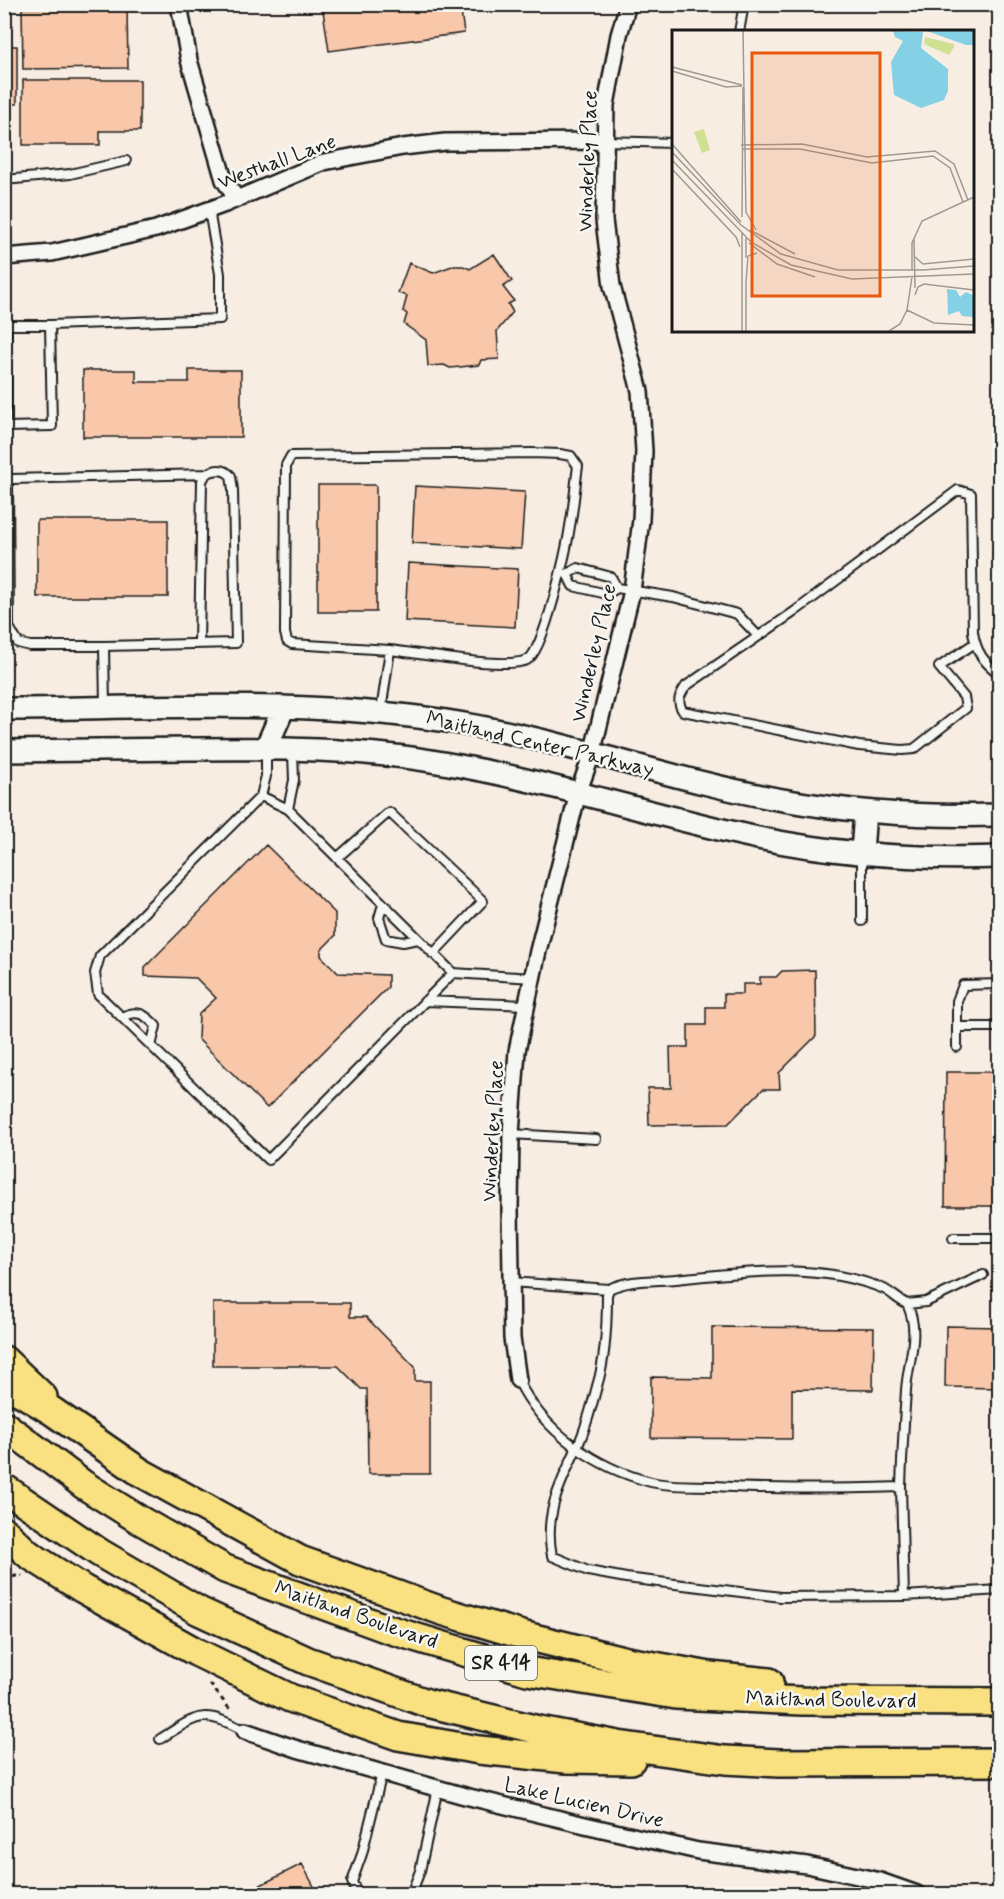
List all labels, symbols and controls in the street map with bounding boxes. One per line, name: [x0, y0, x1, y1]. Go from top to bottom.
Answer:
inset map: [672, 30, 974, 332]
street label: Winderley Place: [572, 90, 604, 232]
street label: Westhall Lane: [214, 128, 340, 196]
street label: Winderley Place: [564, 581, 624, 725]
street label: Maitland Center Parkway: [423, 704, 657, 784]
street label: Winderley Place: [475, 1060, 511, 1202]
street label: Maitland Boulevard: [271, 1574, 441, 1656]
road number: SR 414: [465, 1646, 537, 1680]
street label: Maitland Boulevard: [745, 1685, 917, 1715]
street label: Lake Lucien Drive: [501, 1771, 667, 1835]

